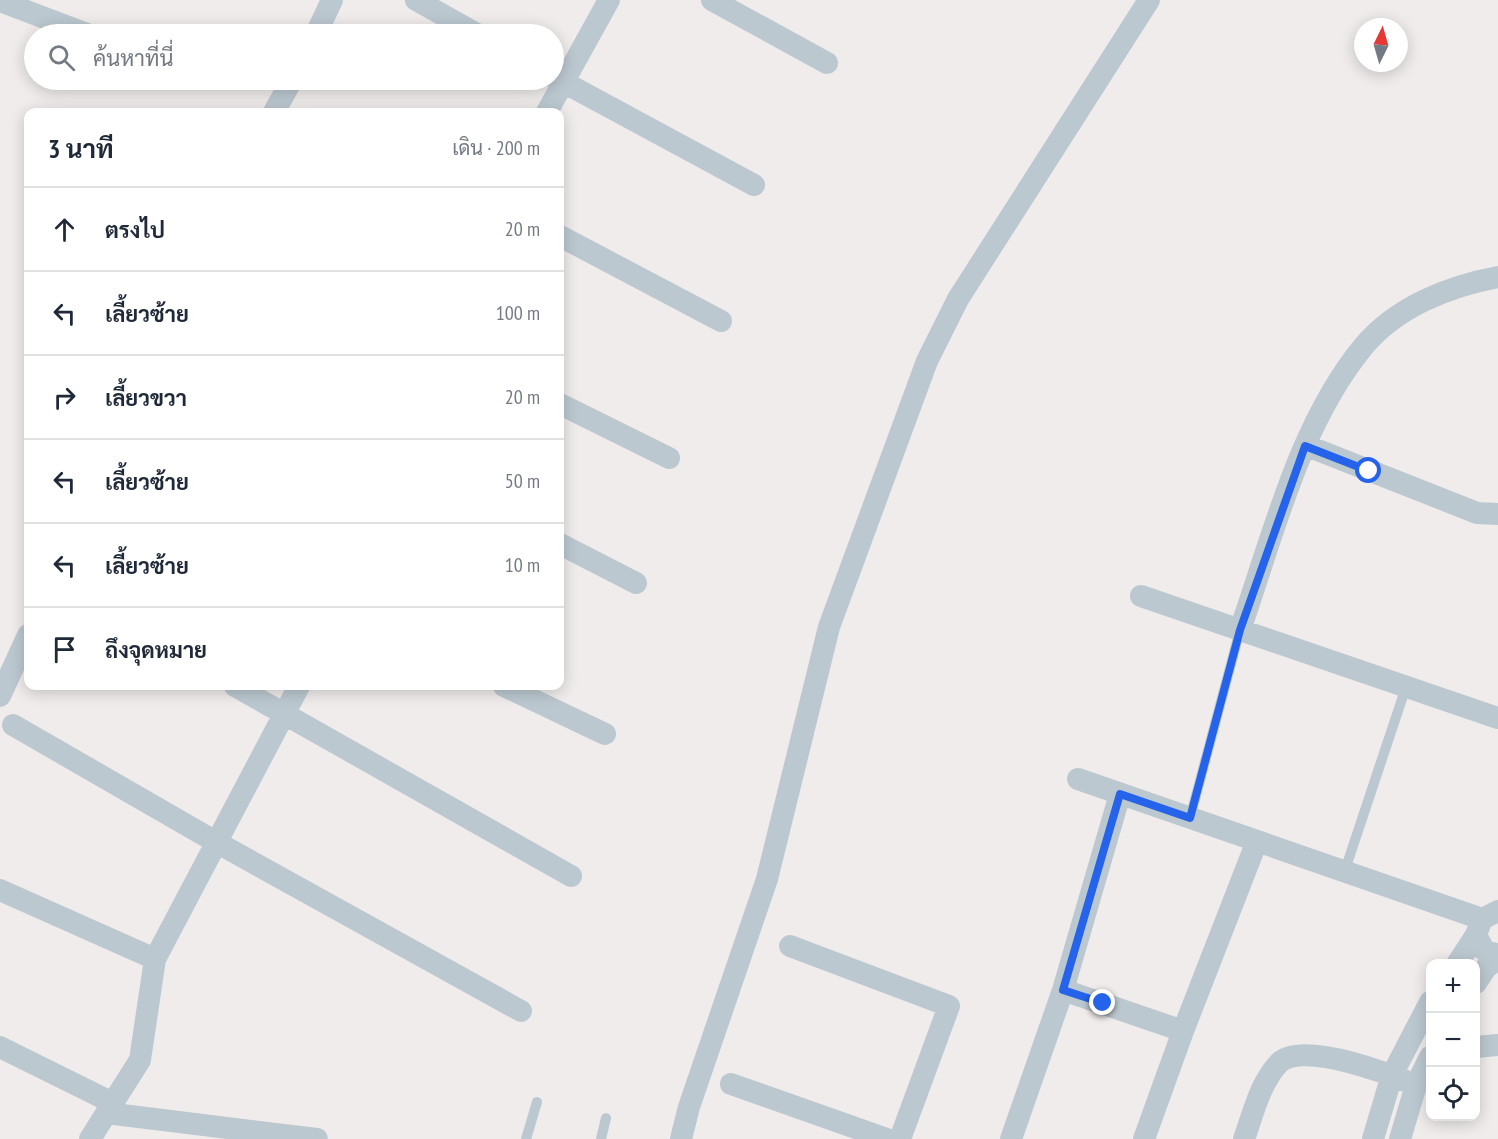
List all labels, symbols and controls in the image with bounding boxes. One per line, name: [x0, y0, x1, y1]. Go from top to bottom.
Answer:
north arrow: [1354, 18, 1408, 72]
search box: [24, 24, 564, 90]
icon: search: [45, 41, 78, 74]
text: ค้นหาที่นี่: [93, 44, 173, 72]
text: 3 นาที: [48, 132, 114, 165]
text: เดิน · 200 m: [452, 135, 540, 161]
icon: ahead: [48, 213, 81, 246]
text: ตรงไป: [105, 216, 165, 244]
text: 20 m: [505, 216, 540, 242]
icon: left: [48, 297, 81, 330]
text: เลี้ยวซ้าย: [105, 300, 189, 328]
text: 100 m: [496, 300, 540, 326]
icon: right: [48, 381, 81, 414]
text: เลี้ยวขวา: [105, 384, 187, 412]
text: 20 m: [505, 384, 540, 410]
route start: [1355, 457, 1381, 483]
icon: left: [48, 465, 81, 498]
text: เลี้ยวซ้าย: [105, 468, 189, 496]
text: 50 m: [505, 468, 540, 494]
icon: left: [48, 549, 81, 582]
text: เลี้ยวซ้าย: [105, 552, 189, 580]
text: 10 m: [505, 552, 540, 578]
icon: arrive: [48, 633, 81, 666]
text: ถึงจุดหมาย: [105, 636, 207, 664]
map controls: [1426, 959, 1480, 1121]
button: +: [1426, 959, 1480, 1013]
route end: [1089, 989, 1115, 1015]
button: −: [1426, 1013, 1480, 1067]
button: locate: [1426, 1067, 1480, 1121]

